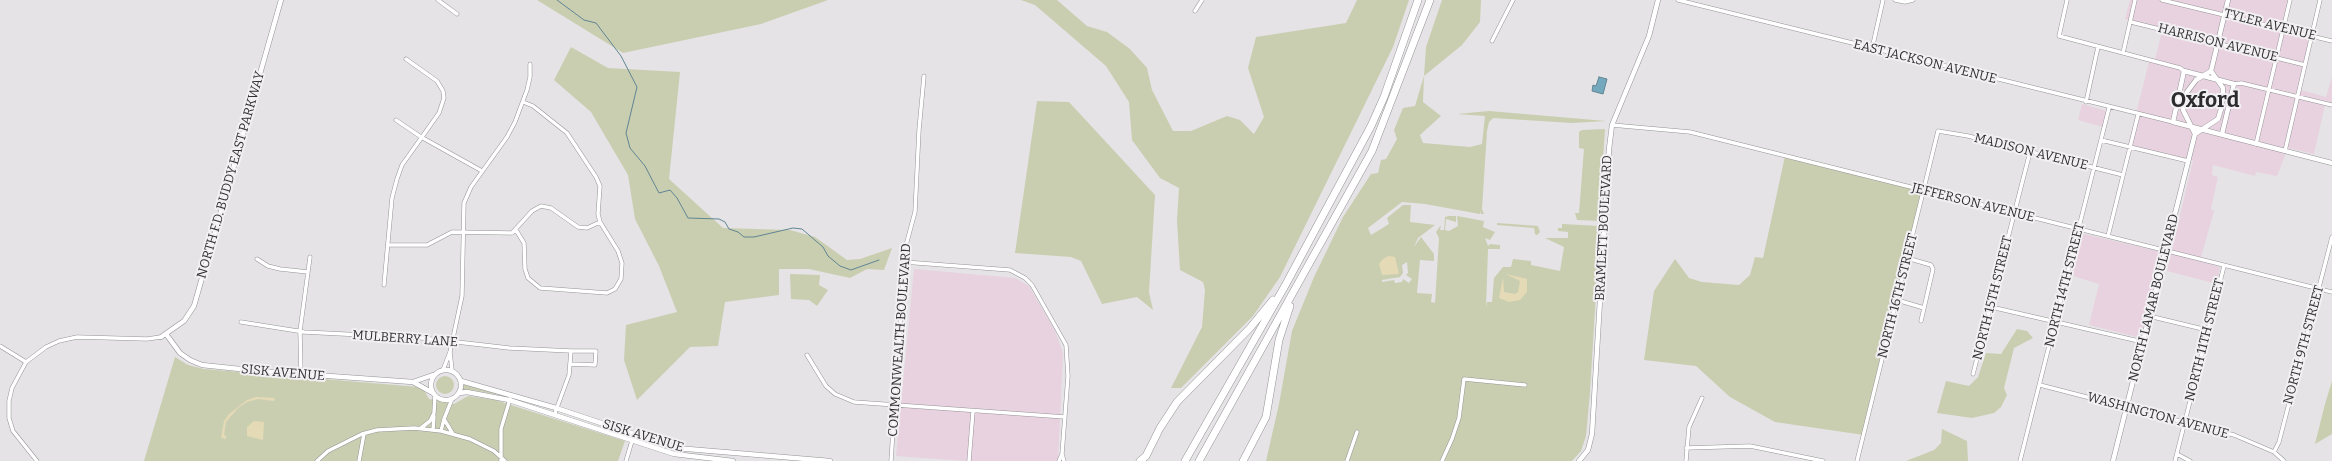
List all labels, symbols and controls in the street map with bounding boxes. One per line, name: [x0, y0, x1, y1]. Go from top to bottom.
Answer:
street label: TYLER AVENUE: [2222, 6, 2318, 44]
street label: HARRISON AVENUE: [2156, 21, 2280, 65]
street label: EAST JACKSON AVENUE: [1852, 37, 1998, 87]
street label: NORTH F.D. BUDDY EAST PARKWAY: [194, 70, 268, 280]
district label: Oxford: [2171, 88, 2239, 114]
street label: MADISON AVENUE: [1972, 130, 2090, 174]
street label: BRAMLETT BOULEVARD: [1592, 155, 1616, 301]
street label: JEFFERSON AVENUE: [1910, 180, 2036, 226]
street label: NORTH LAMAR BOULEVARD: [2126, 213, 2182, 383]
street label: NORTH 14TH STREET: [2042, 221, 2088, 349]
street label: NORTH 16TH STREET: [1875, 232, 1921, 360]
street label: NORTH 15TH STREET: [1970, 234, 2016, 362]
street label: COMMONWEALTH BOULEVARD: [885, 243, 915, 437]
street label: NORTH 11TH STREET: [2182, 277, 2228, 403]
street label: NORTH 9TH STREET: [2281, 284, 2327, 406]
street label: MULBERRY LANE: [352, 328, 458, 350]
street label: SISK AVENUE: [240, 362, 326, 384]
street label: WASHINGTON AVENUE: [2086, 390, 2230, 442]
street label: SISK AVENUE: [601, 416, 685, 456]

